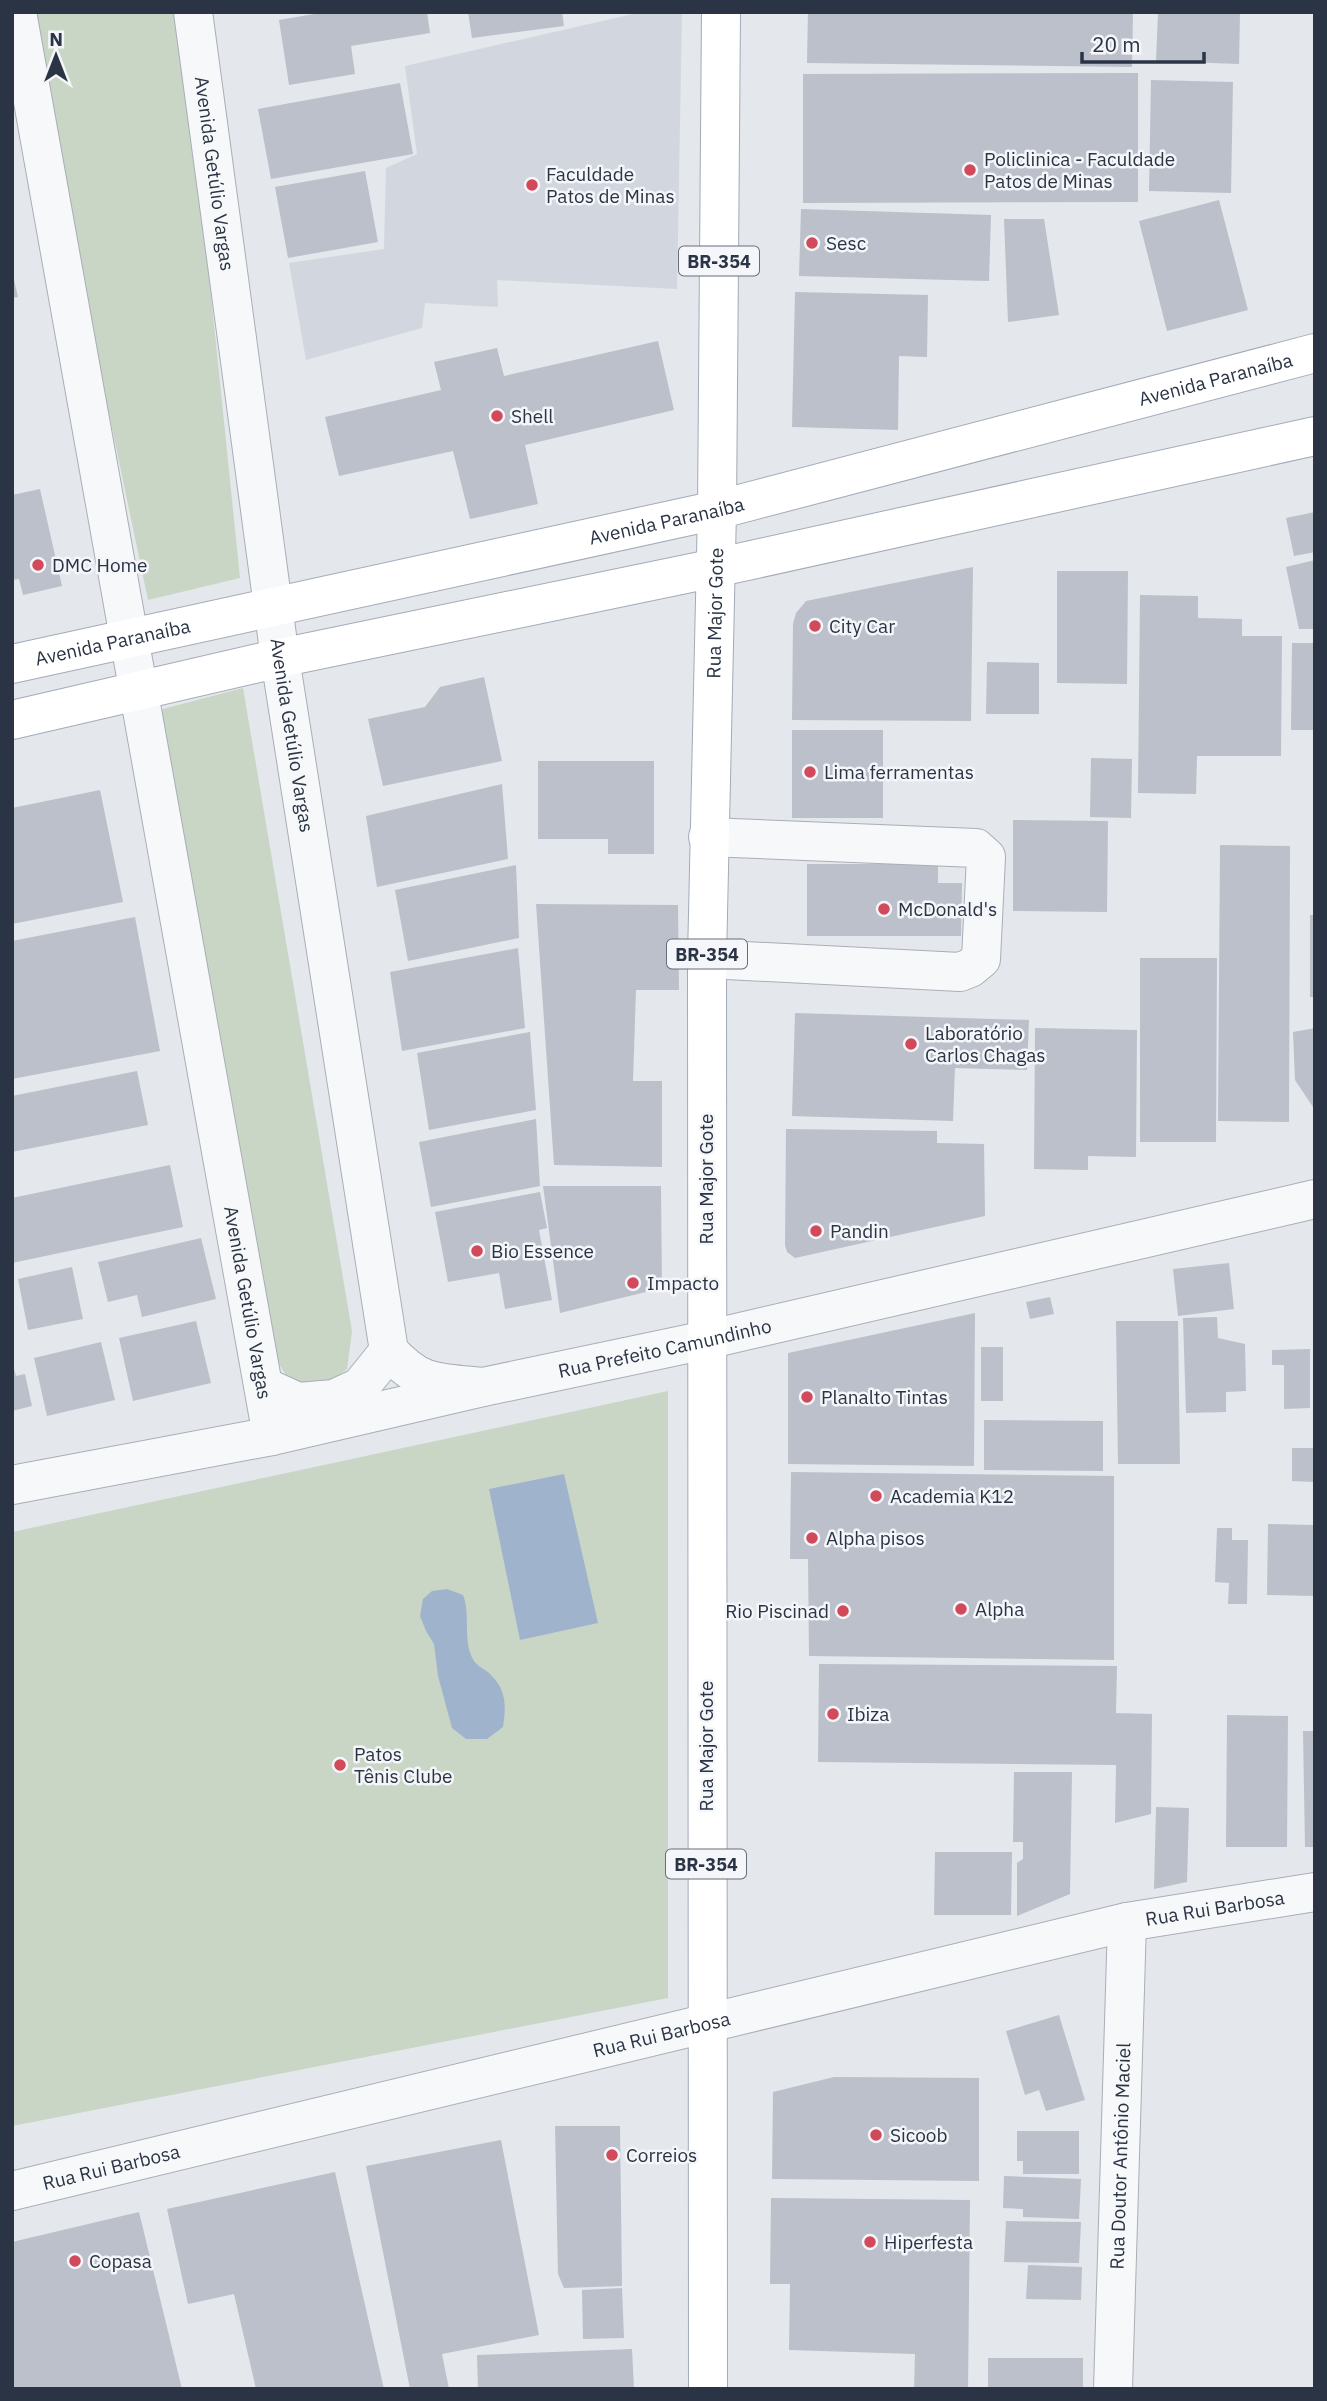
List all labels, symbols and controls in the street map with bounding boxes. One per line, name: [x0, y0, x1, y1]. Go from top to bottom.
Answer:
north arrow: [21, 21, 91, 91]
scale bar: [1082, 21, 1204, 65]
text: N: [49, 27, 63, 51]
text: 20 m: [1092, 30, 1141, 58]
street label: Avenida Getúlio Vargas: [190, 75, 240, 272]
place label: Policlinica - Faculdade Patos de Minas: [984, 147, 1175, 193]
place label: Faculdade Patos de Minas: [546, 162, 675, 208]
marker: Policlinica - Faculdade Patos de Minas: [962, 162, 978, 178]
marker: Faculdade Patos de Minas: [524, 177, 540, 193]
place label: Sesc: [826, 231, 867, 255]
marker: Sesc: [804, 235, 820, 251]
road number: BR-354: [679, 246, 759, 276]
street label: Avenida Paranaíba: [1136, 347, 1295, 411]
place label: Shell: [511, 404, 554, 428]
marker: Shell: [489, 408, 505, 424]
street label: Avenida Paranaíba: [587, 491, 747, 550]
street label: Rua Major Gote: [701, 547, 728, 679]
place label: DMC Home: [52, 553, 148, 577]
marker: DMC Home: [30, 557, 46, 573]
street label: Avenida Paranaíba: [33, 613, 192, 671]
place label: City Car: [829, 614, 895, 638]
marker: City Car: [807, 618, 823, 634]
street label: Avenida Getúlio Vargas: [265, 637, 319, 834]
place label: Lima ferramentas: [824, 760, 974, 784]
marker: Lima ferramentas: [802, 764, 818, 780]
place label: McDonald's: [898, 897, 997, 921]
marker: McDonald's: [876, 901, 892, 917]
road number: BR-354: [667, 939, 747, 968]
place label: Laboratório Carlos Chagas: [925, 1021, 1046, 1067]
marker: Laboratório Carlos Chagas: [903, 1036, 919, 1052]
street label: Rua Major Gote: [694, 1114, 718, 1244]
street label: Avenida Getúlio Vargas: [219, 1204, 277, 1401]
place label: Pandin: [830, 1219, 889, 1243]
marker: Pandin: [808, 1223, 824, 1239]
place label: Bio Essence: [491, 1239, 594, 1263]
marker: Bio Essence: [469, 1243, 485, 1259]
place label: Impacto: [647, 1271, 719, 1295]
marker: Impacto: [625, 1275, 641, 1291]
street label: Rua Prefeito Camundinho: [556, 1313, 774, 1383]
place label: Planalto Tintas: [821, 1385, 948, 1409]
marker: Planalto Tintas: [799, 1389, 815, 1405]
place label: Academia K12: [890, 1484, 1014, 1508]
marker: Academia K12: [868, 1488, 884, 1504]
place label: Alpha pisos: [826, 1526, 925, 1550]
marker: Alpha pisos: [804, 1530, 820, 1546]
place label: Alpha: [975, 1597, 1024, 1621]
place label: Rio Piscinad: [725, 1599, 829, 1623]
marker: Alpha: [953, 1601, 969, 1617]
marker: Rio Piscinad: [835, 1603, 851, 1619]
street label: Rua Major Gote: [694, 1681, 718, 1811]
place label: Ibiza: [847, 1702, 889, 1726]
marker: Ibiza: [825, 1706, 841, 1722]
place label: Patos Tênis Clube: [354, 1742, 453, 1788]
marker: Patos Tênis Clube: [332, 1757, 348, 1773]
road number: BR-354: [666, 1850, 746, 1878]
street label: Rua Rui Barbosa: [1144, 1885, 1286, 1931]
street label: Rua Rui Barbosa: [590, 2006, 732, 2062]
street label: Rua Doutor Antônio Maciel: [1105, 2042, 1135, 2270]
place label: Sicoob: [890, 2123, 948, 2147]
marker: Sicoob: [868, 2127, 884, 2143]
street label: Rua Rui Barbosa: [40, 2139, 182, 2195]
place label: Correios: [626, 2143, 697, 2167]
marker: Correios: [604, 2147, 620, 2163]
place label: Hiperfesta: [884, 2230, 973, 2254]
marker: Hiperfesta: [862, 2234, 878, 2250]
place label: Copasa: [89, 2249, 152, 2273]
marker: Copasa: [67, 2253, 83, 2269]

